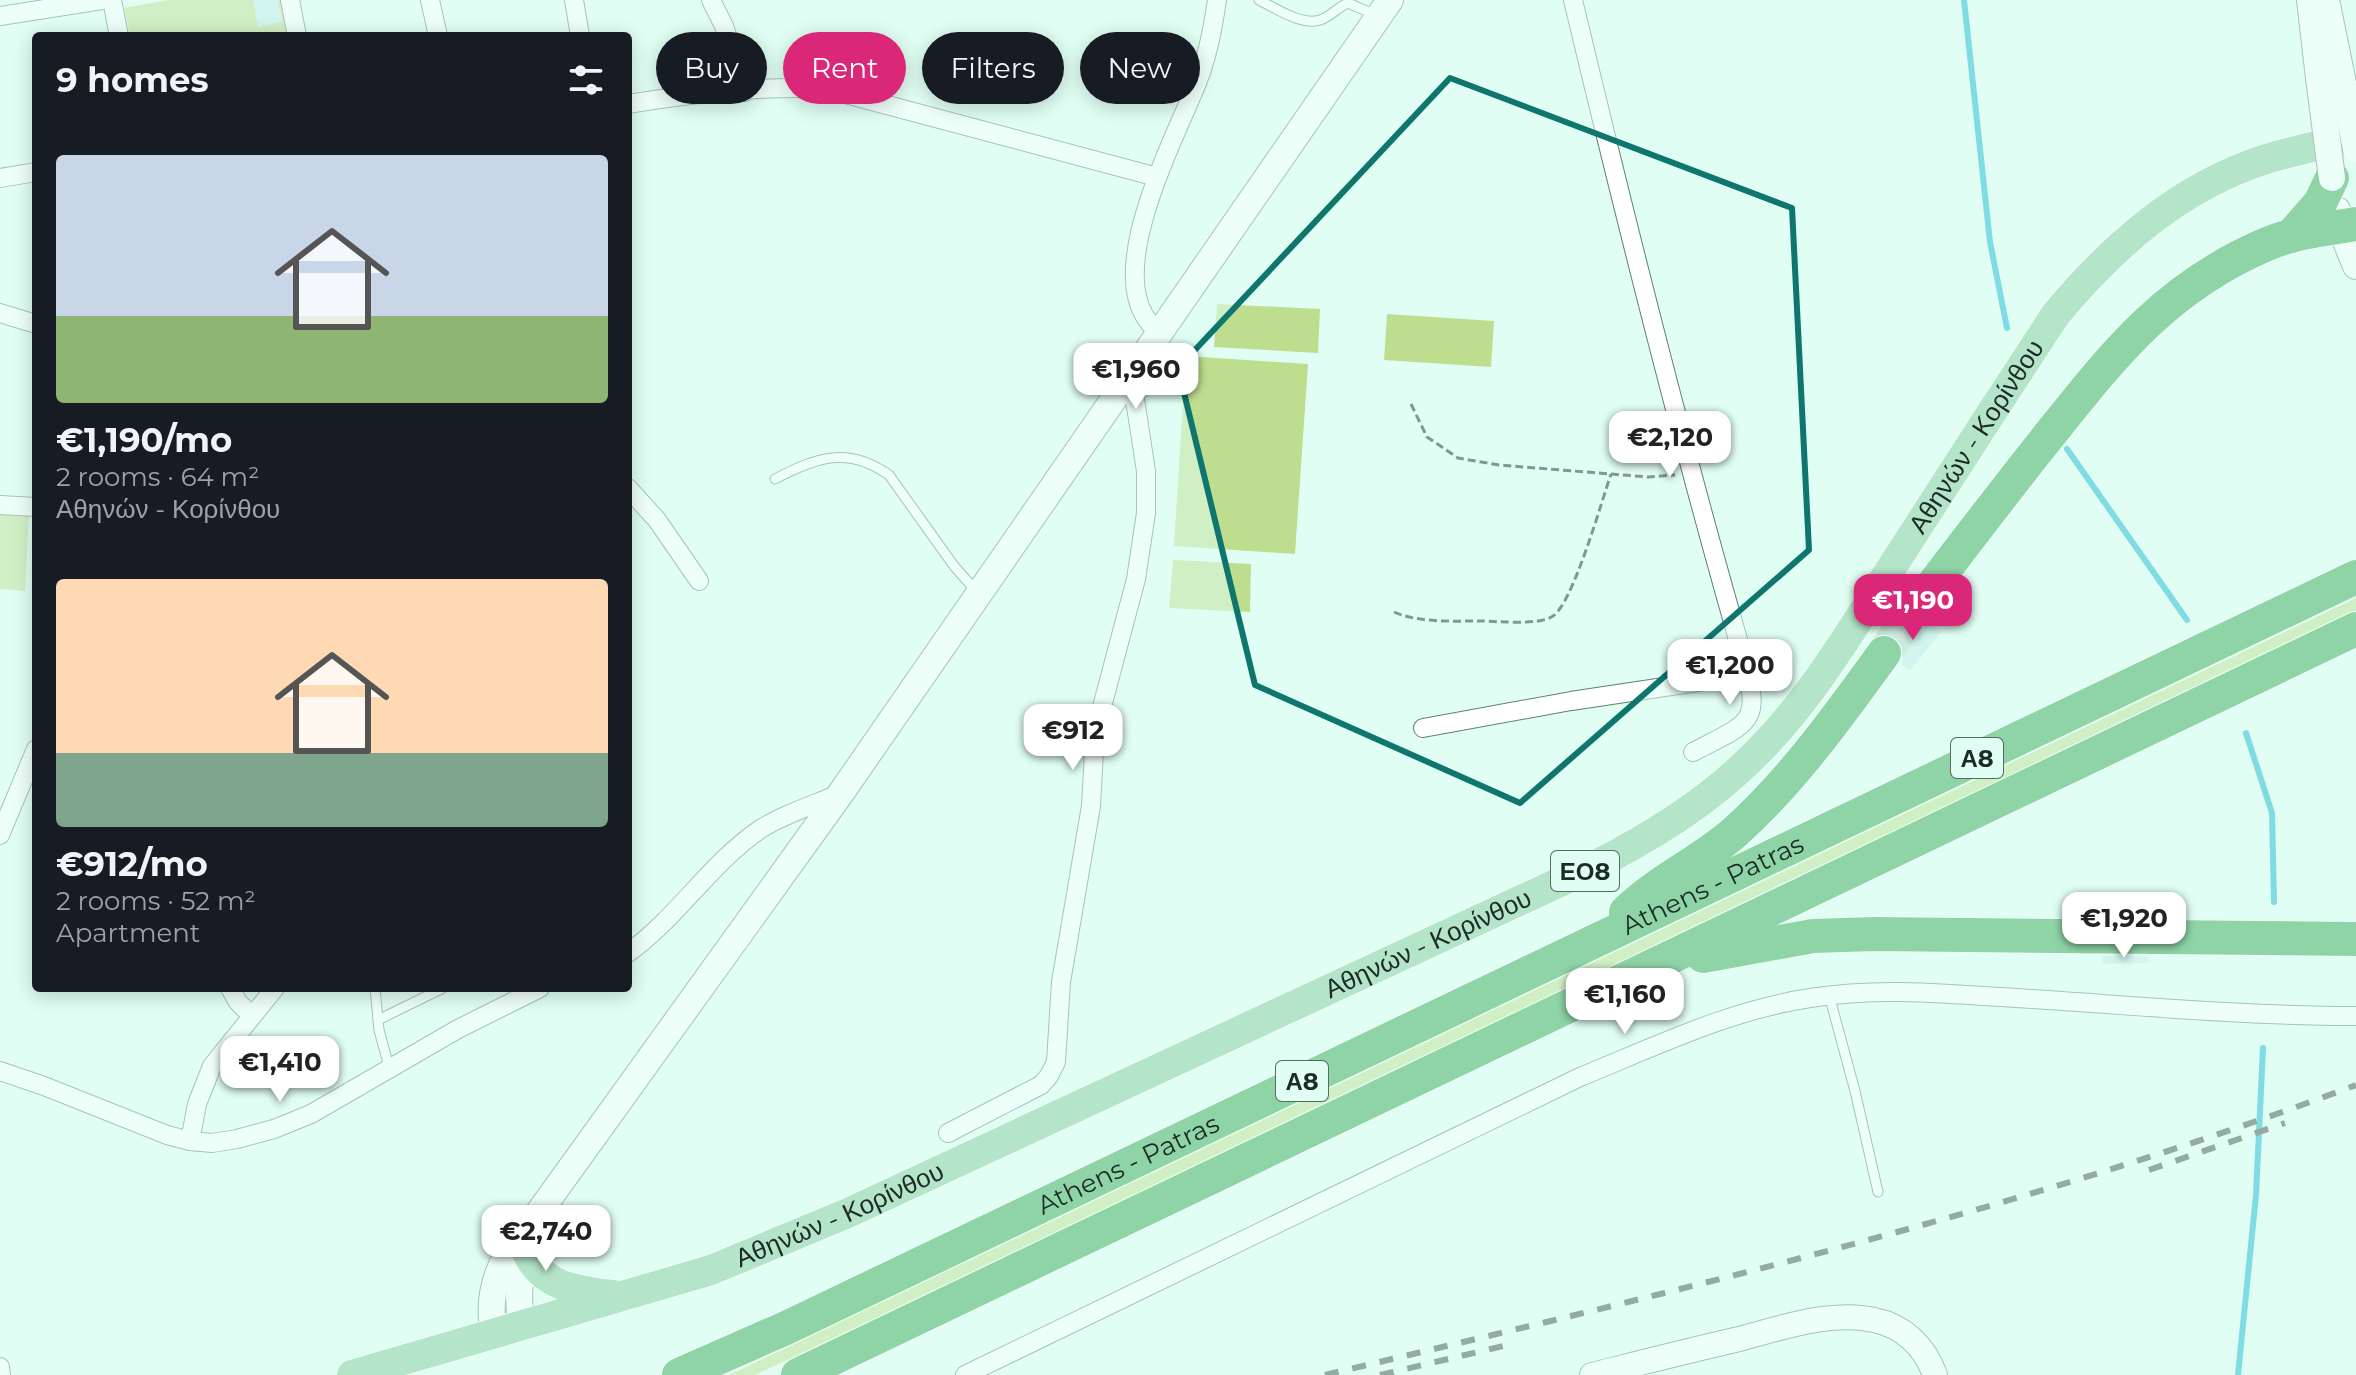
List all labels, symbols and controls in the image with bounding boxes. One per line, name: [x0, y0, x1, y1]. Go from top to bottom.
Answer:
chip: Buy: [656, 32, 767, 104]
chip: Rent: [783, 32, 906, 104]
chip: Filters: [922, 32, 1064, 104]
chip: New: [1080, 32, 1200, 104]
icon: filters: [564, 58, 608, 102]
text: 9 homes: [56, 59, 209, 101]
icon: home: [260, 207, 404, 351]
street label: Αθηνών - Κορίνθου: [1902, 334, 2051, 539]
pin: €1,960: [1071, 343, 1201, 411]
text: €1,960: [1091, 353, 1181, 385]
pin: €2,120: [1605, 411, 1735, 479]
text: €1,190/mo: [56, 419, 232, 461]
text: €2,120: [1627, 421, 1713, 453]
text: 2 rooms · 64 m²: [56, 461, 259, 493]
text: Αθηνών - Κορίνθου: [56, 493, 280, 525]
pin: €1,190: [1848, 574, 1978, 642]
text: €1,190: [1872, 584, 1954, 616]
icon: home: [260, 631, 404, 775]
pin: €1,200: [1665, 639, 1795, 707]
text: €1,200: [1685, 649, 1775, 681]
pin: €912: [1026, 704, 1120, 772]
text: €912: [1042, 714, 1104, 746]
road number: Α8: [1951, 738, 2003, 778]
street label: Athens - Patras: [1616, 828, 1809, 942]
text: €912/mo: [56, 843, 208, 885]
road number: ΕΟ8: [1551, 851, 1619, 891]
street label: Αθηνών - Κορίνθου: [1319, 882, 1536, 1005]
text: 2 rooms · 52 m²: [56, 885, 256, 917]
pin: €1,920: [2059, 892, 2189, 960]
text: €1,920: [2080, 902, 2168, 934]
text: Apartment: [56, 917, 200, 949]
pin: €1,160: [1560, 968, 1690, 1036]
text: €1,160: [1584, 978, 1666, 1010]
pin: €1,410: [215, 1036, 345, 1104]
text: €1,410: [238, 1046, 322, 1078]
road number: Α8: [1276, 1061, 1328, 1101]
street label: Athens - Patras: [1032, 1107, 1224, 1222]
street label: Αθηνών - Κορίνθου: [730, 1155, 949, 1274]
pin: €2,740: [481, 1205, 611, 1273]
text: €2,740: [500, 1215, 592, 1247]

